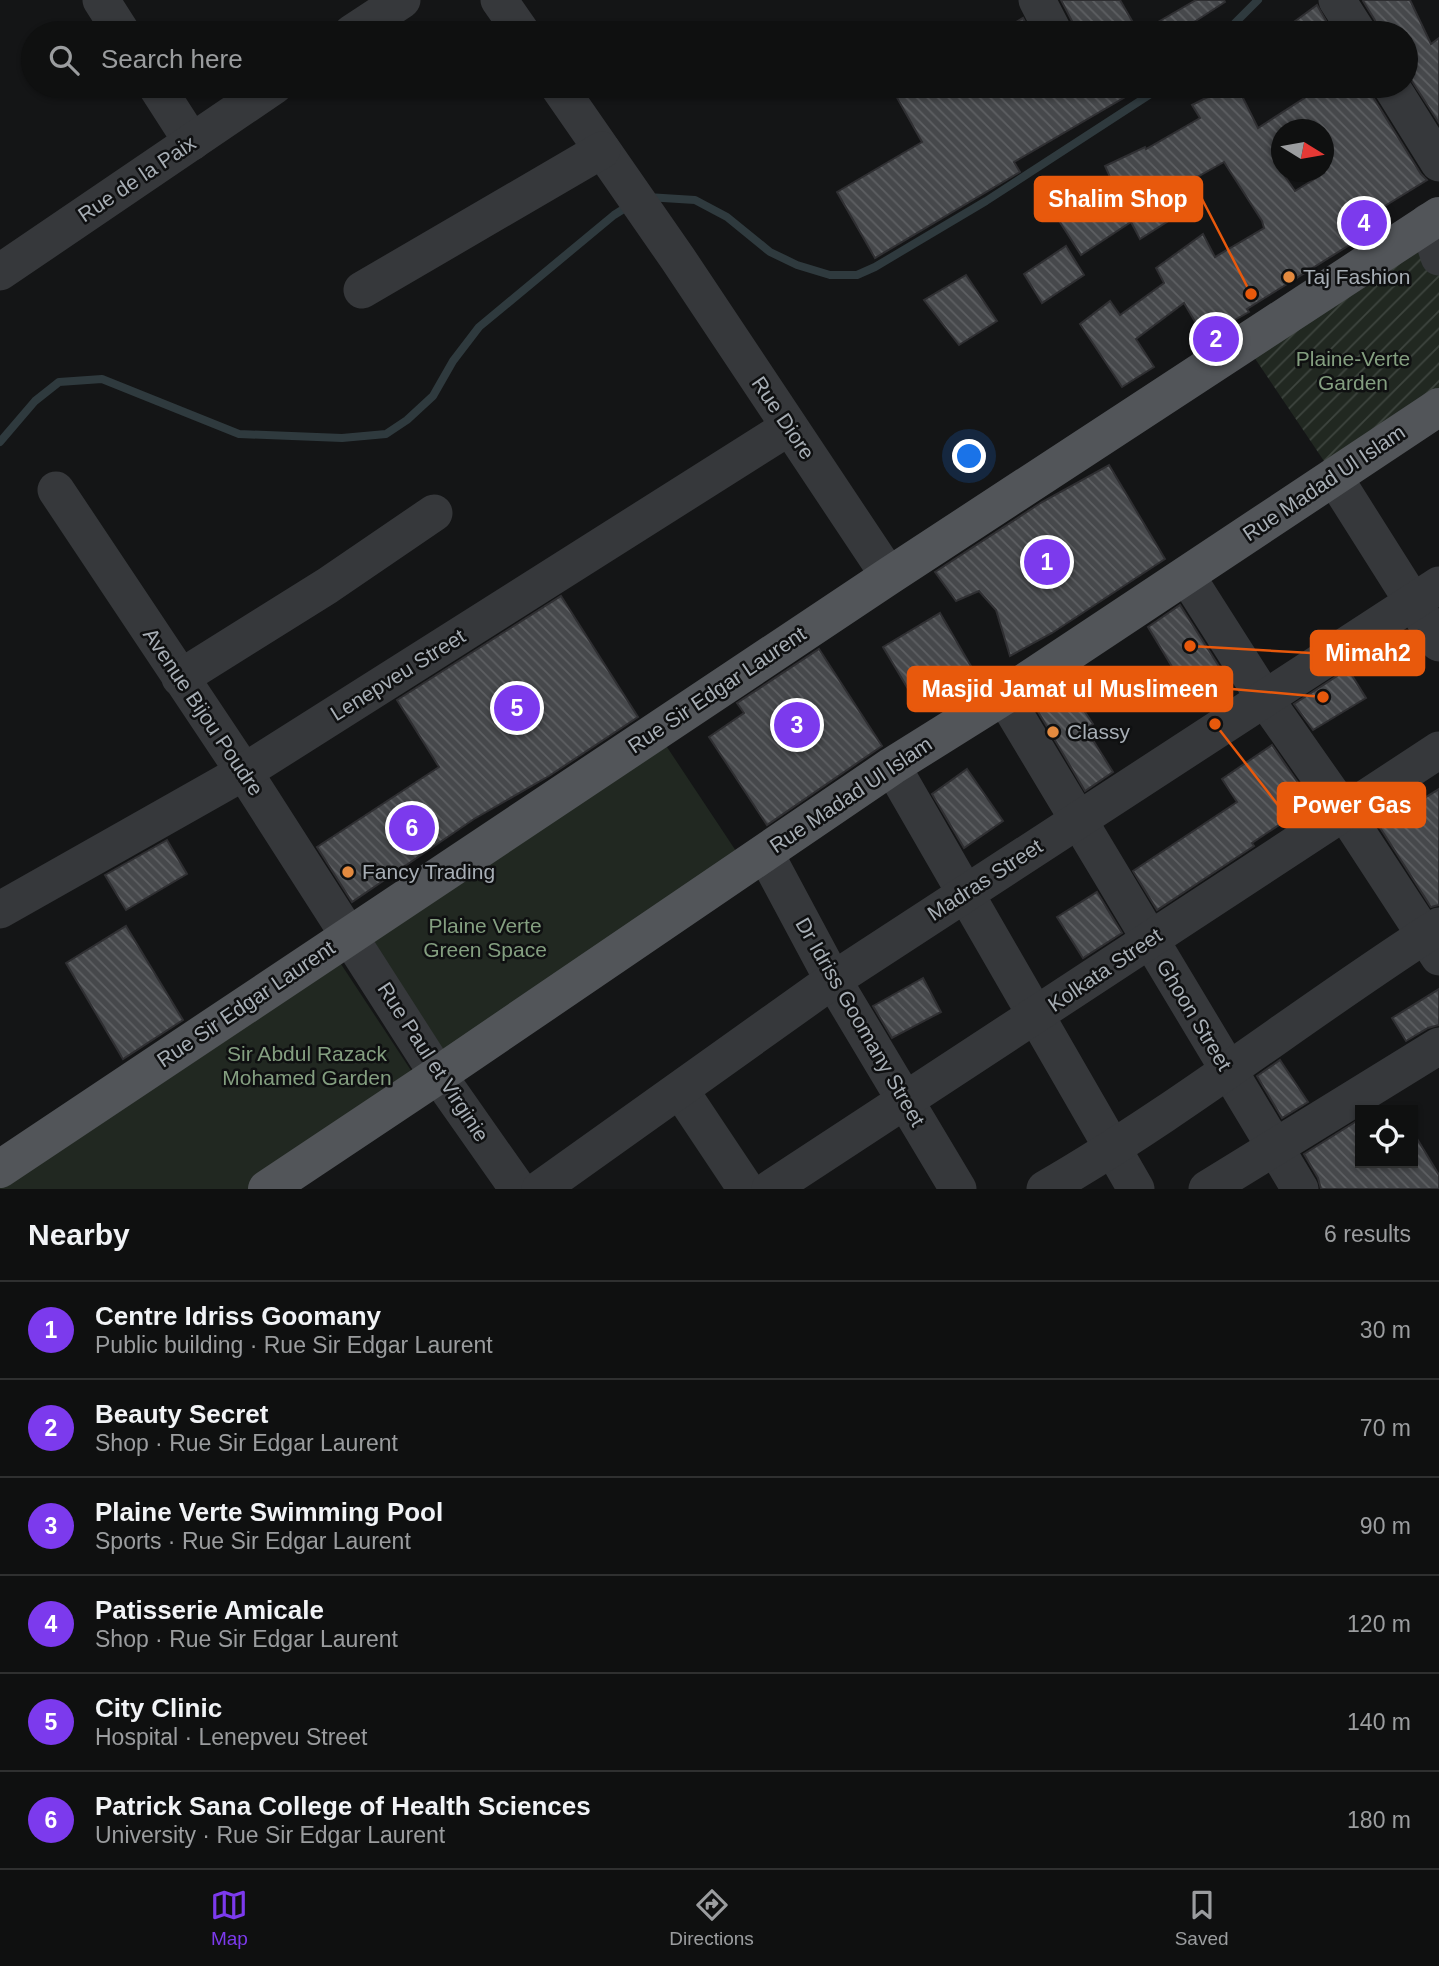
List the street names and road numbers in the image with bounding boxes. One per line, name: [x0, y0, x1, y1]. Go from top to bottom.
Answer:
street label: Rue de la Paix: [74, 131, 200, 226]
street label: Rue Diore: [747, 372, 819, 463]
street label: Rue Madad Ul Islam: [1238, 420, 1409, 545]
street label: Rue Sir Edgar Laurent: [624, 622, 810, 758]
street label: Avenue Bijou Poudre: [139, 624, 268, 800]
street label: Lenepveu Street: [326, 624, 469, 725]
street label: Rue Madad Ul Islam: [765, 732, 936, 857]
street label: Madras Street: [923, 834, 1046, 925]
street label: Dr Idriss Goomany Street: [791, 913, 930, 1130]
street label: Kolkata Street: [1044, 923, 1166, 1016]
street label: Rue Sir Edgar Laurent: [153, 936, 339, 1072]
street label: Ghoon Street: [1152, 955, 1237, 1074]
street label: Rue Paul et Virginie: [373, 978, 494, 1146]

